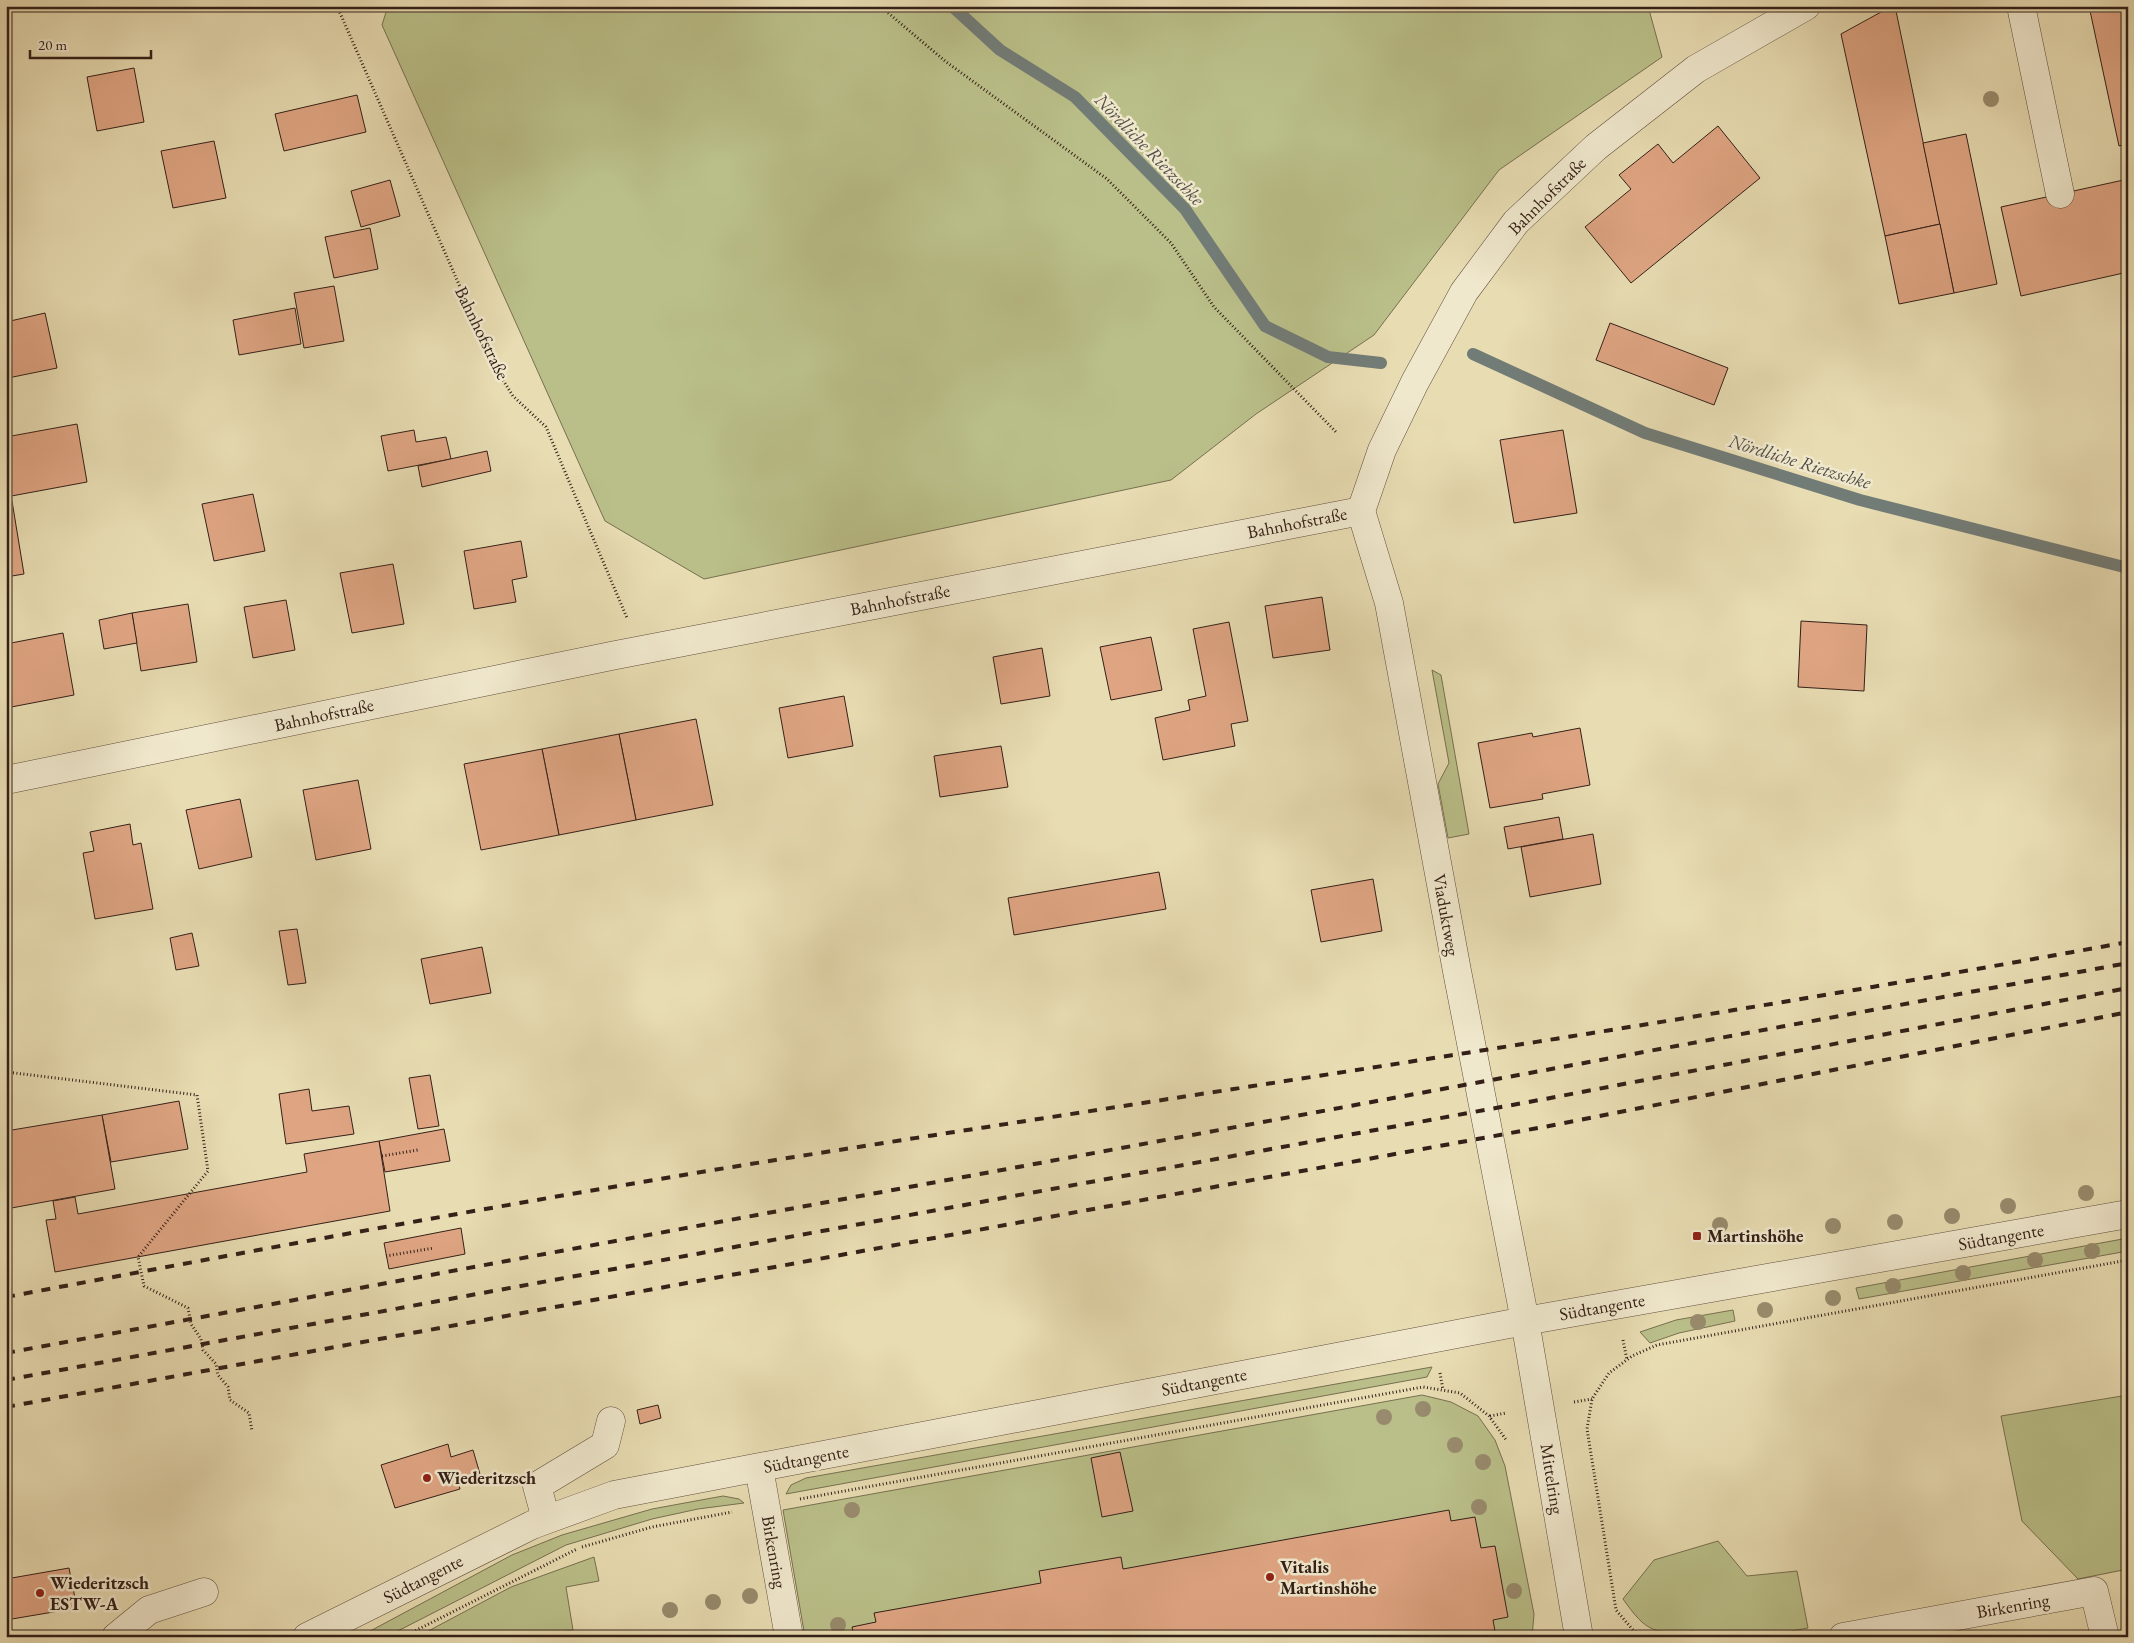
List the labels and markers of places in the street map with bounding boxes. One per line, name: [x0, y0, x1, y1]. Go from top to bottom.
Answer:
place label: Martinshöhe: [1707, 1224, 1804, 1247]
marker: Martinshöhe: [1691, 1230, 1703, 1242]
place label: Wiederitzsch: [437, 1466, 536, 1489]
marker: Wiederitzsch: [421, 1472, 433, 1484]
place label: Vitalis Martinshöhe: [1280, 1555, 1377, 1599]
place label: Wiederitzsch ESTW-A: [50, 1571, 149, 1615]
marker: Vitalis Martinshöhe: [1264, 1571, 1276, 1583]
marker: Wiederitzsch ESTW-A: [34, 1587, 46, 1599]

